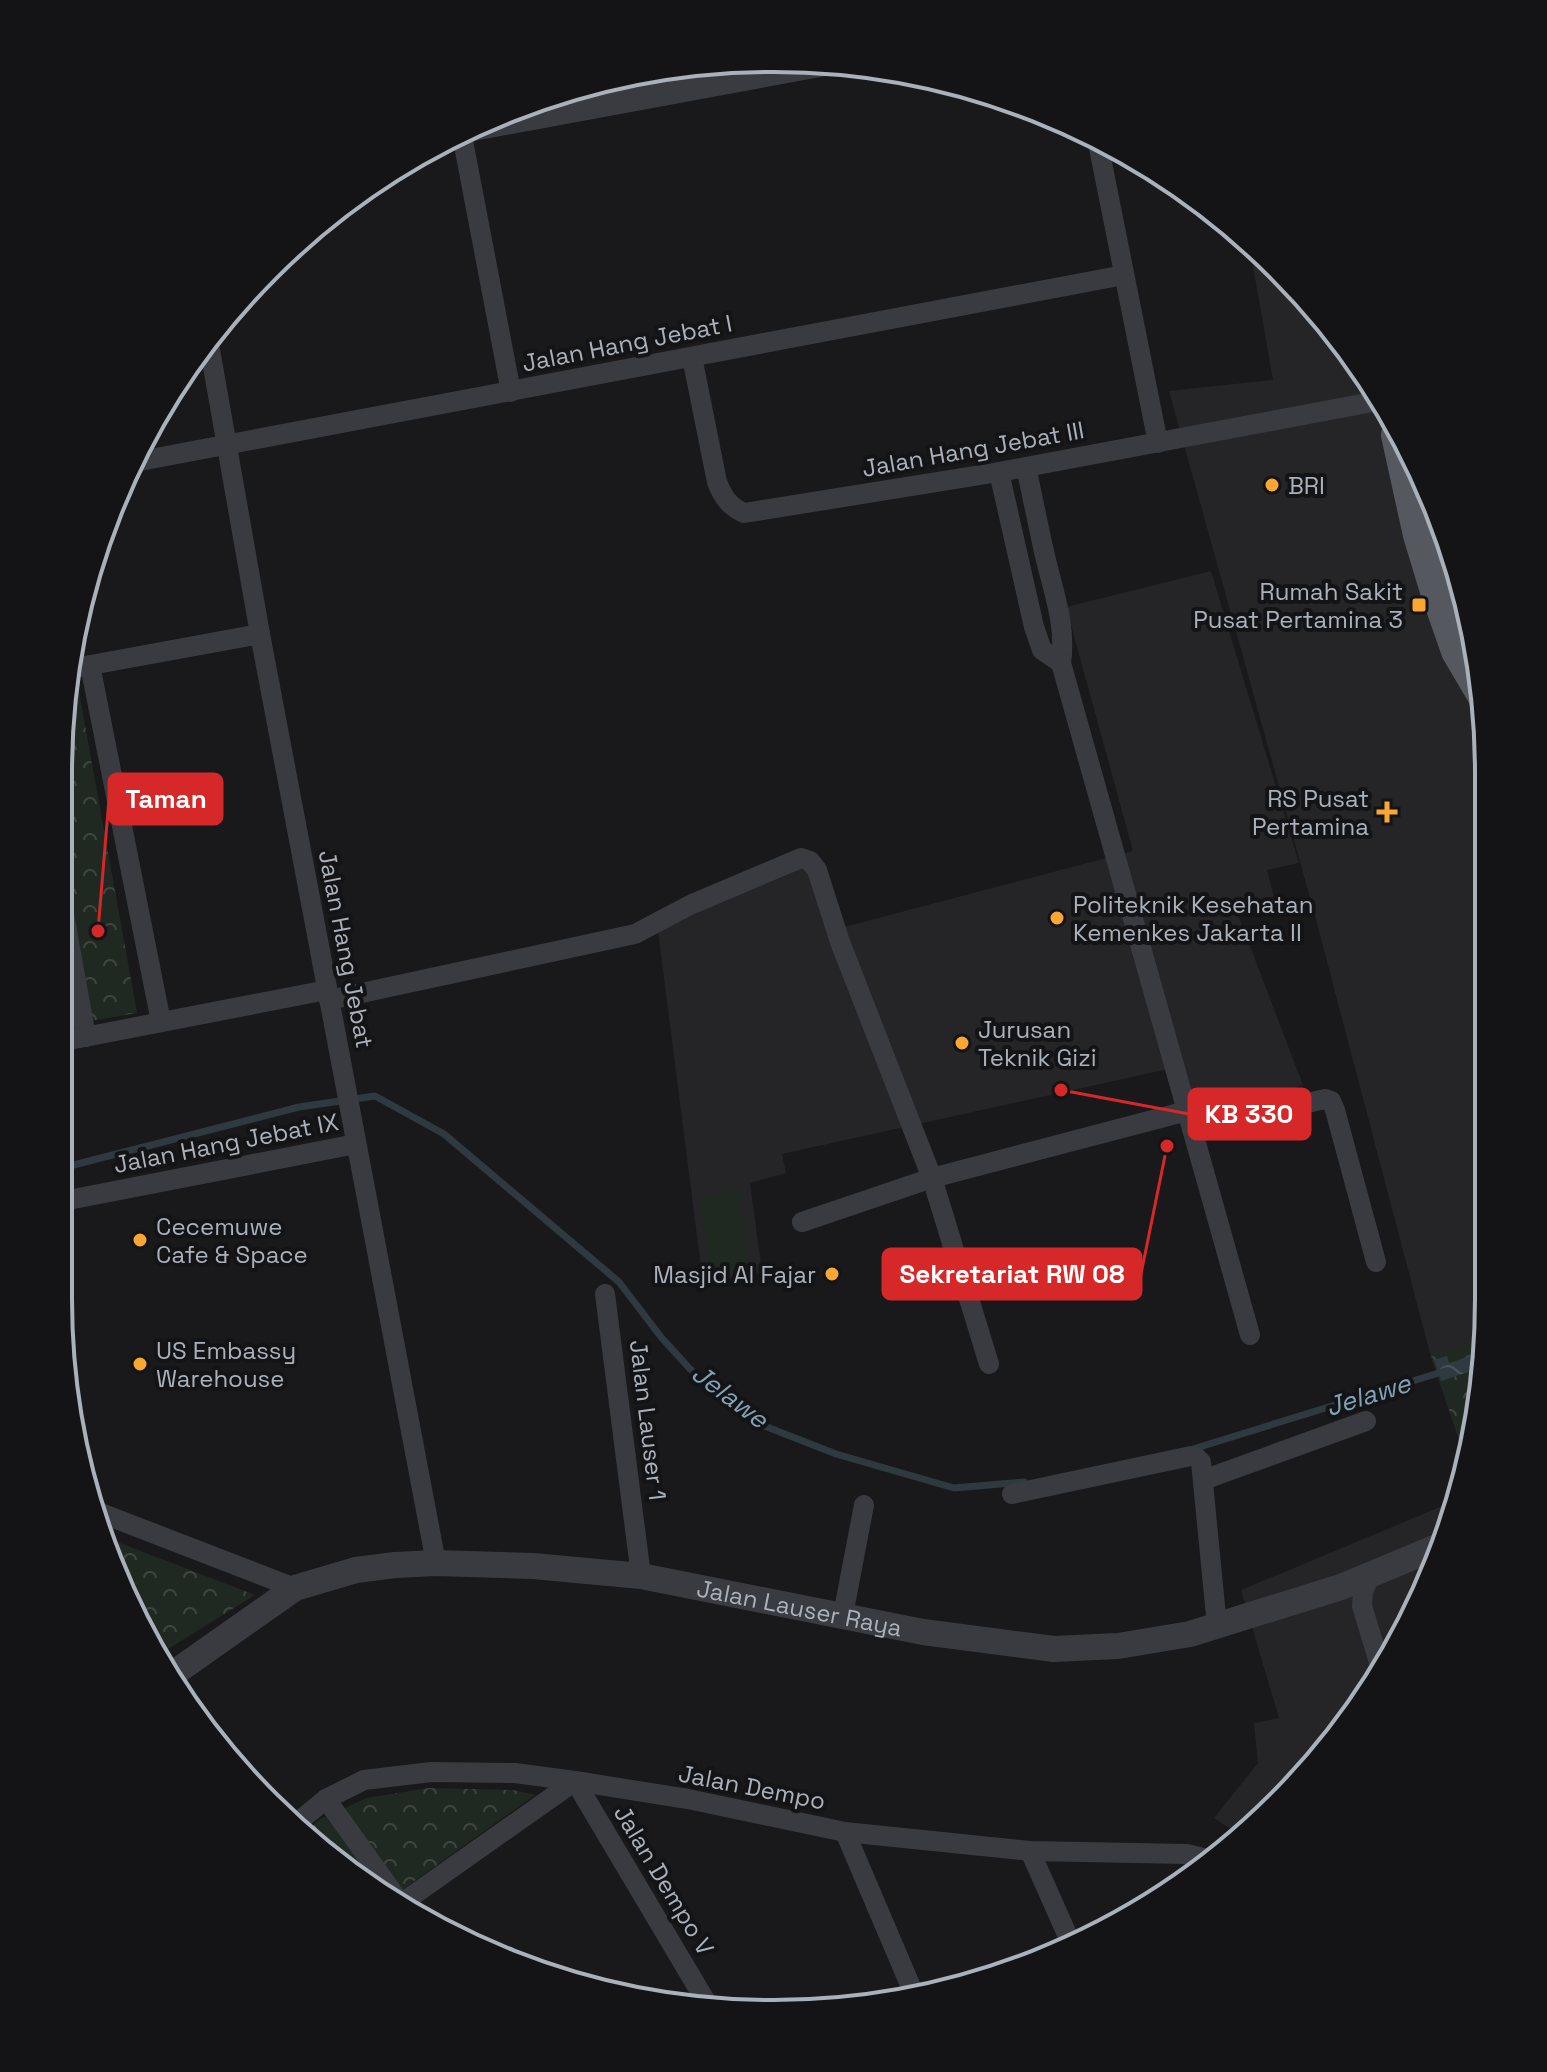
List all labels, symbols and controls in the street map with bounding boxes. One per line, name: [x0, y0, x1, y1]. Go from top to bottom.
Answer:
street label: Jalan Hang Jebat I: [519, 307, 735, 379]
street label: Jalan Hang Jebat III: [860, 414, 1086, 484]
place label: BRI: [1288, 470, 1325, 501]
marker: BRI: [1263, 476, 1281, 494]
place label: Rumah Sakit Pusat Pertamina 3: [1193, 576, 1403, 635]
marker: Rumah Sakit Pusat Pertamina 3: [1410, 596, 1428, 614]
callout: Taman: [109, 774, 222, 824]
text: Taman: [125, 782, 207, 816]
place label: RS Pusat Pertamina: [1252, 783, 1369, 842]
marker: RS Pusat Pertamina: [1376, 801, 1398, 823]
street label: Jalan Hang Jebat: [312, 847, 380, 1051]
place label: Politeknik Kesehatan Kemenkes Jakarta II: [1073, 889, 1313, 948]
marker: Politeknik Kesehatan Kemenkes Jakarta II: [1048, 909, 1066, 927]
place label: Jurusan Teknik Gizi: [978, 1014, 1097, 1073]
marker: Jurusan Teknik Gizi: [953, 1034, 971, 1052]
callout: KB 330: [1189, 1089, 1310, 1139]
text: KB 330: [1205, 1097, 1293, 1131]
street label: Jalan Hang Jebat IX: [111, 1106, 341, 1180]
place label: Cecemuwe Cafe & Space: [156, 1211, 308, 1270]
marker: Cecemuwe Cafe & Space: [131, 1231, 149, 1249]
callout: Sekretariat RW 08: [883, 1249, 1141, 1299]
text: Sekretariat RW 08: [899, 1257, 1125, 1291]
place label: Masjid Al Fajar: [653, 1259, 816, 1290]
marker: Masjid Al Fajar: [823, 1265, 841, 1283]
place label: US Embassy Warehouse: [156, 1335, 296, 1394]
street label: Jalan Lauser 1: [623, 1338, 673, 1502]
marker: US Embassy Warehouse: [131, 1355, 149, 1373]
water label: Jelawe: [685, 1356, 776, 1437]
water label: Jelawe: [1321, 1366, 1416, 1424]
street label: Jalan Lauser Raya: [694, 1572, 905, 1643]
street label: Jalan Dempo: [676, 1758, 828, 1816]
street label: Jalan Dempo V: [607, 1799, 721, 1961]

